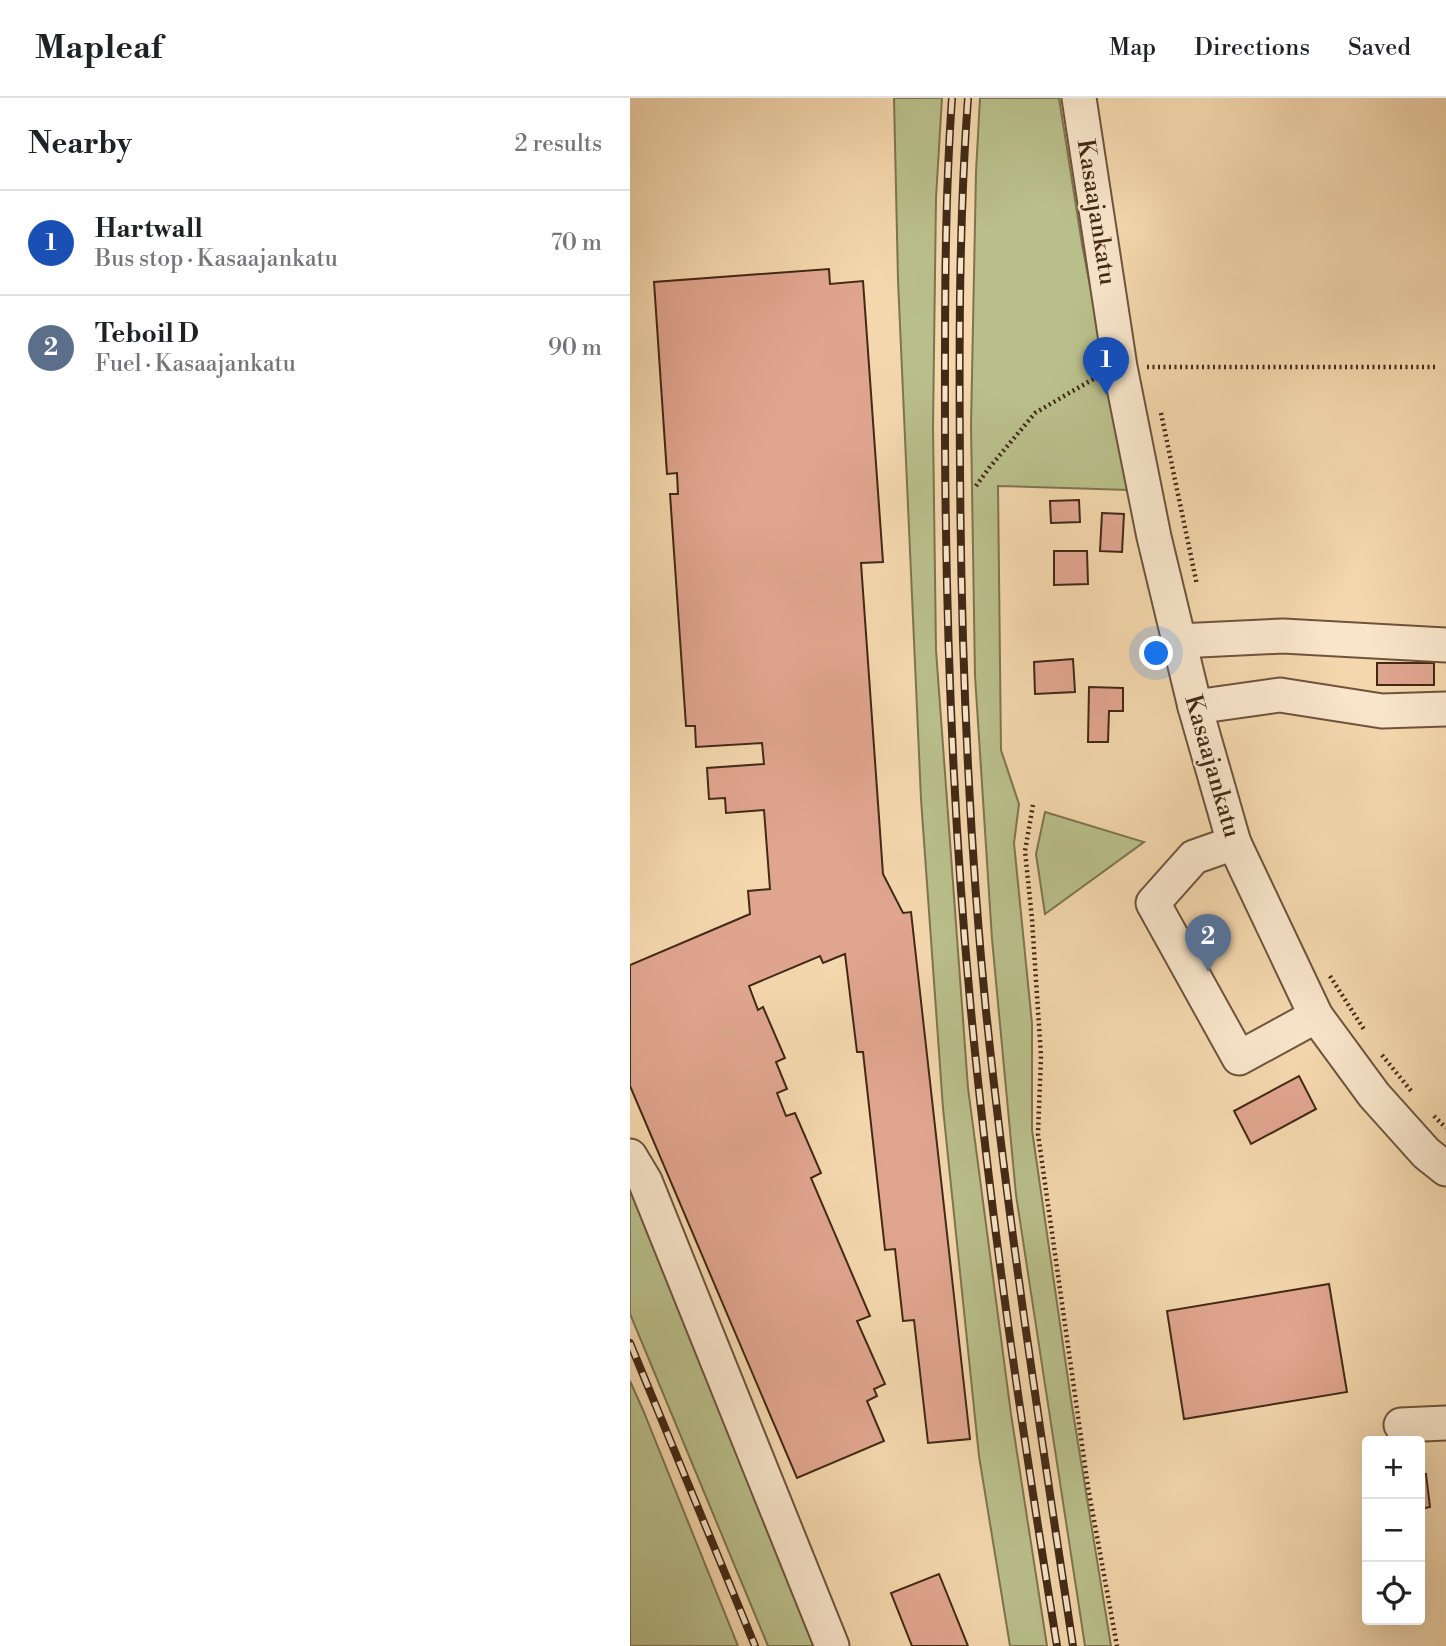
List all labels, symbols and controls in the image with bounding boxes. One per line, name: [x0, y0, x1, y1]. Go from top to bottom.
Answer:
text: Mapleaf: [35, 28, 162, 69]
text: Map: [1109, 33, 1156, 63]
text: Directions: [1194, 33, 1310, 63]
text: Saved: [1348, 33, 1411, 63]
text: Nearby: [28, 125, 132, 163]
text: 2 results: [515, 130, 602, 158]
street label: Kasaajankatu: [1070, 137, 1122, 288]
text: Hartwall: [95, 213, 203, 245]
text: 1: [45, 229, 57, 257]
text: 70 m: [551, 229, 602, 257]
text: Bus stop · Kasaajankatu: [95, 245, 338, 273]
text: Teboil D: [95, 318, 199, 350]
text: 2: [44, 334, 58, 362]
text: 90 m: [548, 334, 602, 362]
pin: 1: [1083, 337, 1129, 395]
text: Fuel · Kasaajankatu: [95, 350, 296, 378]
your location: [1139, 636, 1173, 670]
street label: Kasaajankatu: [1177, 691, 1247, 841]
pin: 2: [1185, 914, 1231, 972]
map controls: [1362, 1436, 1425, 1625]
button: +: [1362, 1436, 1425, 1499]
button: −: [1362, 1499, 1425, 1562]
button: locate: [1362, 1562, 1425, 1625]

